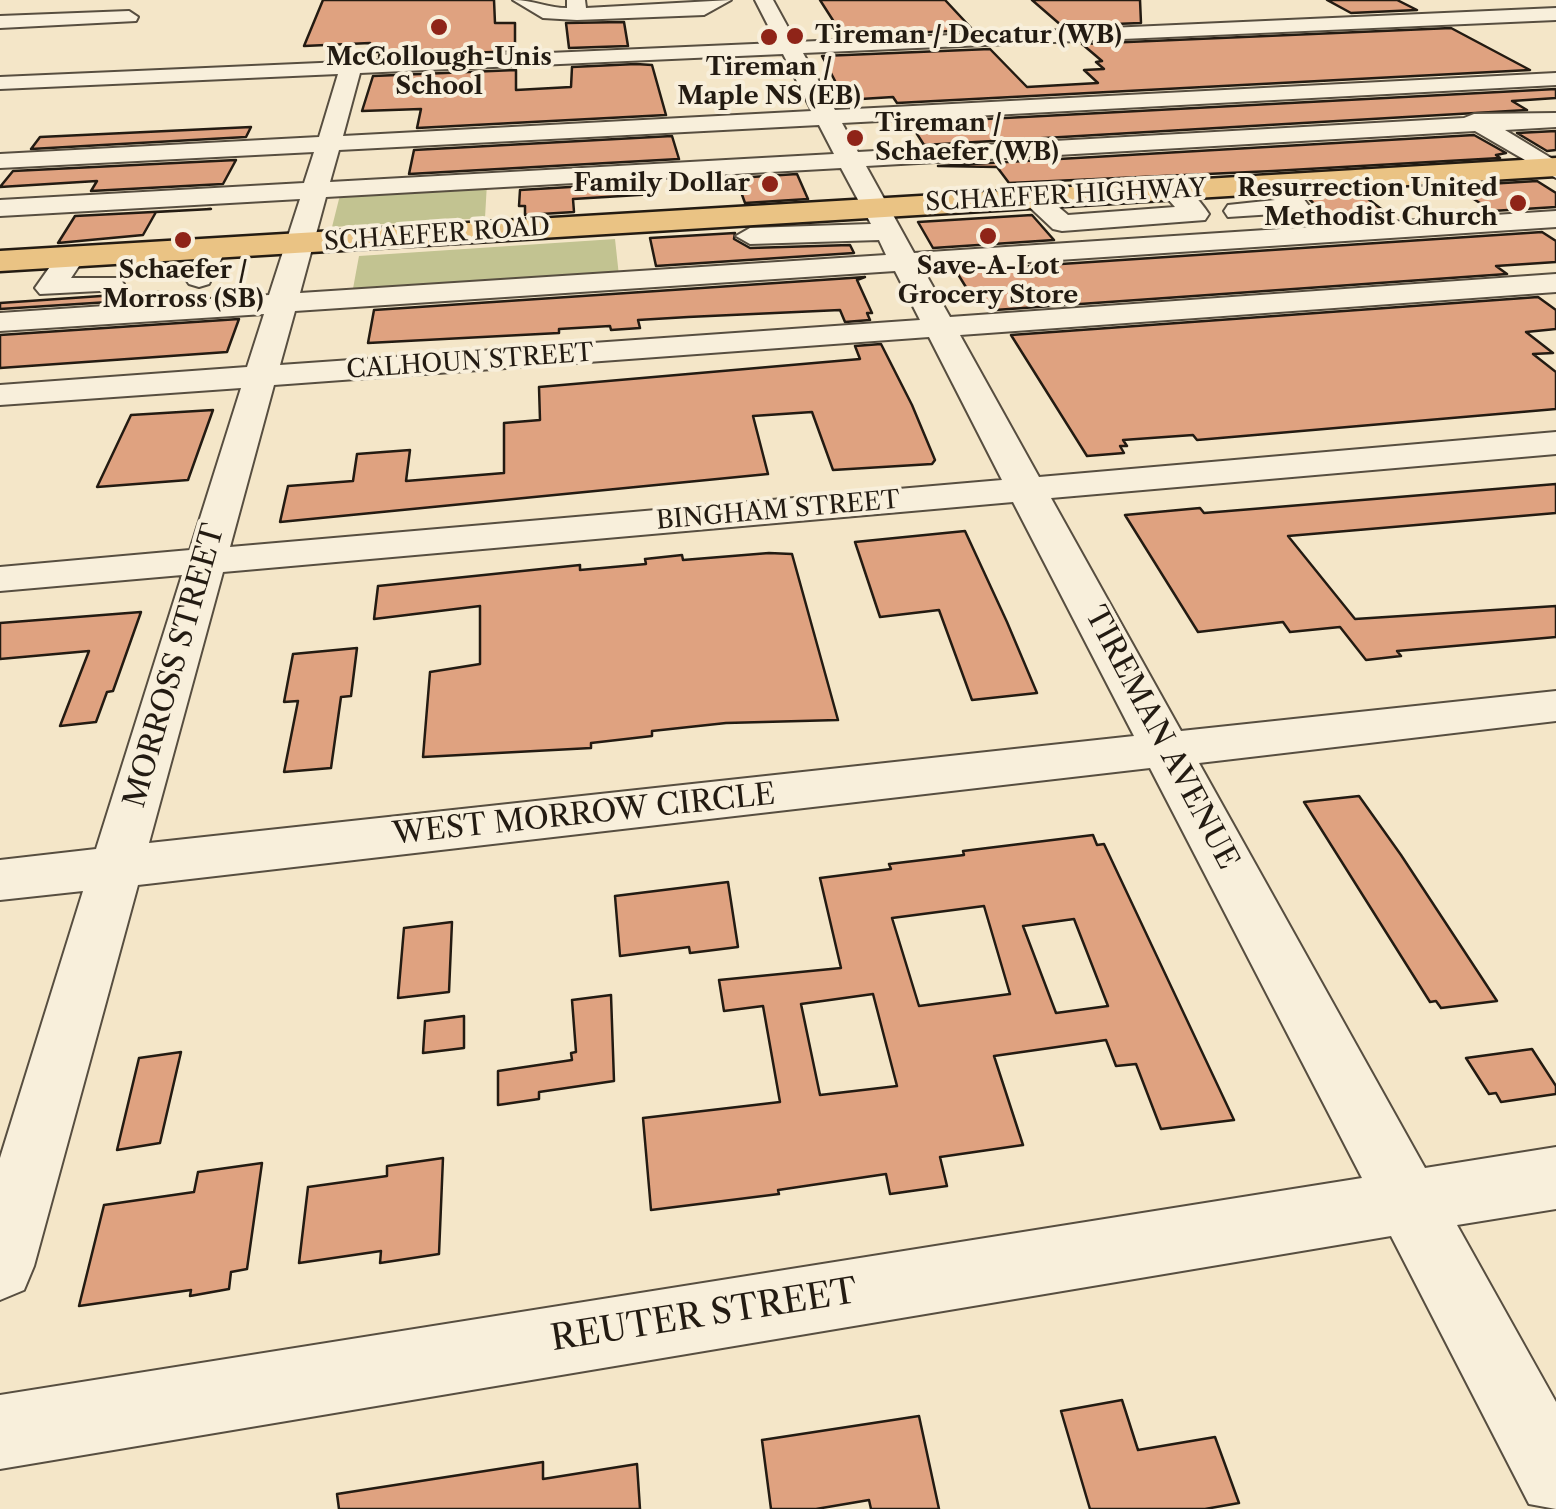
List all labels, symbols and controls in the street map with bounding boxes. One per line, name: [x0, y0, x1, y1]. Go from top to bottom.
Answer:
marker: McCollough-Unis School: [428, 16, 450, 38]
place label: Tireman / Decatur (WB): [815, 21, 1122, 51]
marker: Tireman / Decatur (WB): [784, 25, 806, 47]
marker: Tireman / Maple NS (EB): [758, 26, 780, 48]
place label: McCollough-Unis School: [326, 43, 552, 102]
place label: Tireman / Maple NS (EB): [677, 53, 861, 112]
place label: Tireman / Schaefer (WB): [875, 109, 1059, 168]
marker: Tireman / Schaefer (WB): [844, 127, 866, 149]
place label: Family Dollar: [574, 169, 750, 199]
marker: Family Dollar: [759, 173, 781, 195]
street label: SCHAEFER HIGHWAY: [925, 174, 1207, 218]
place label: Resurrection United Methodist Church: [1237, 174, 1498, 233]
marker: Resurrection United Methodist Church: [1507, 192, 1529, 214]
street label: SCHAEFER ROAD: [323, 212, 551, 258]
marker: Save-A-Lot Grocery Store: [977, 225, 999, 247]
marker: Schaefer / Morross (SB): [172, 229, 194, 251]
place label: Save-A-Lot Grocery Store: [898, 252, 1078, 311]
place label: Schaefer / Morross (SB): [102, 256, 264, 315]
street label: CALHOUN STREET: [345, 338, 595, 386]
street label: BINGHAM STREET: [655, 485, 901, 537]
street label: MORROSS STREET: [117, 520, 233, 812]
street label: TIREMAN AVENUE: [1076, 600, 1246, 876]
street label: WEST MORROW CIRCLE: [391, 777, 777, 853]
street label: REUTER STREET: [548, 1271, 860, 1361]

